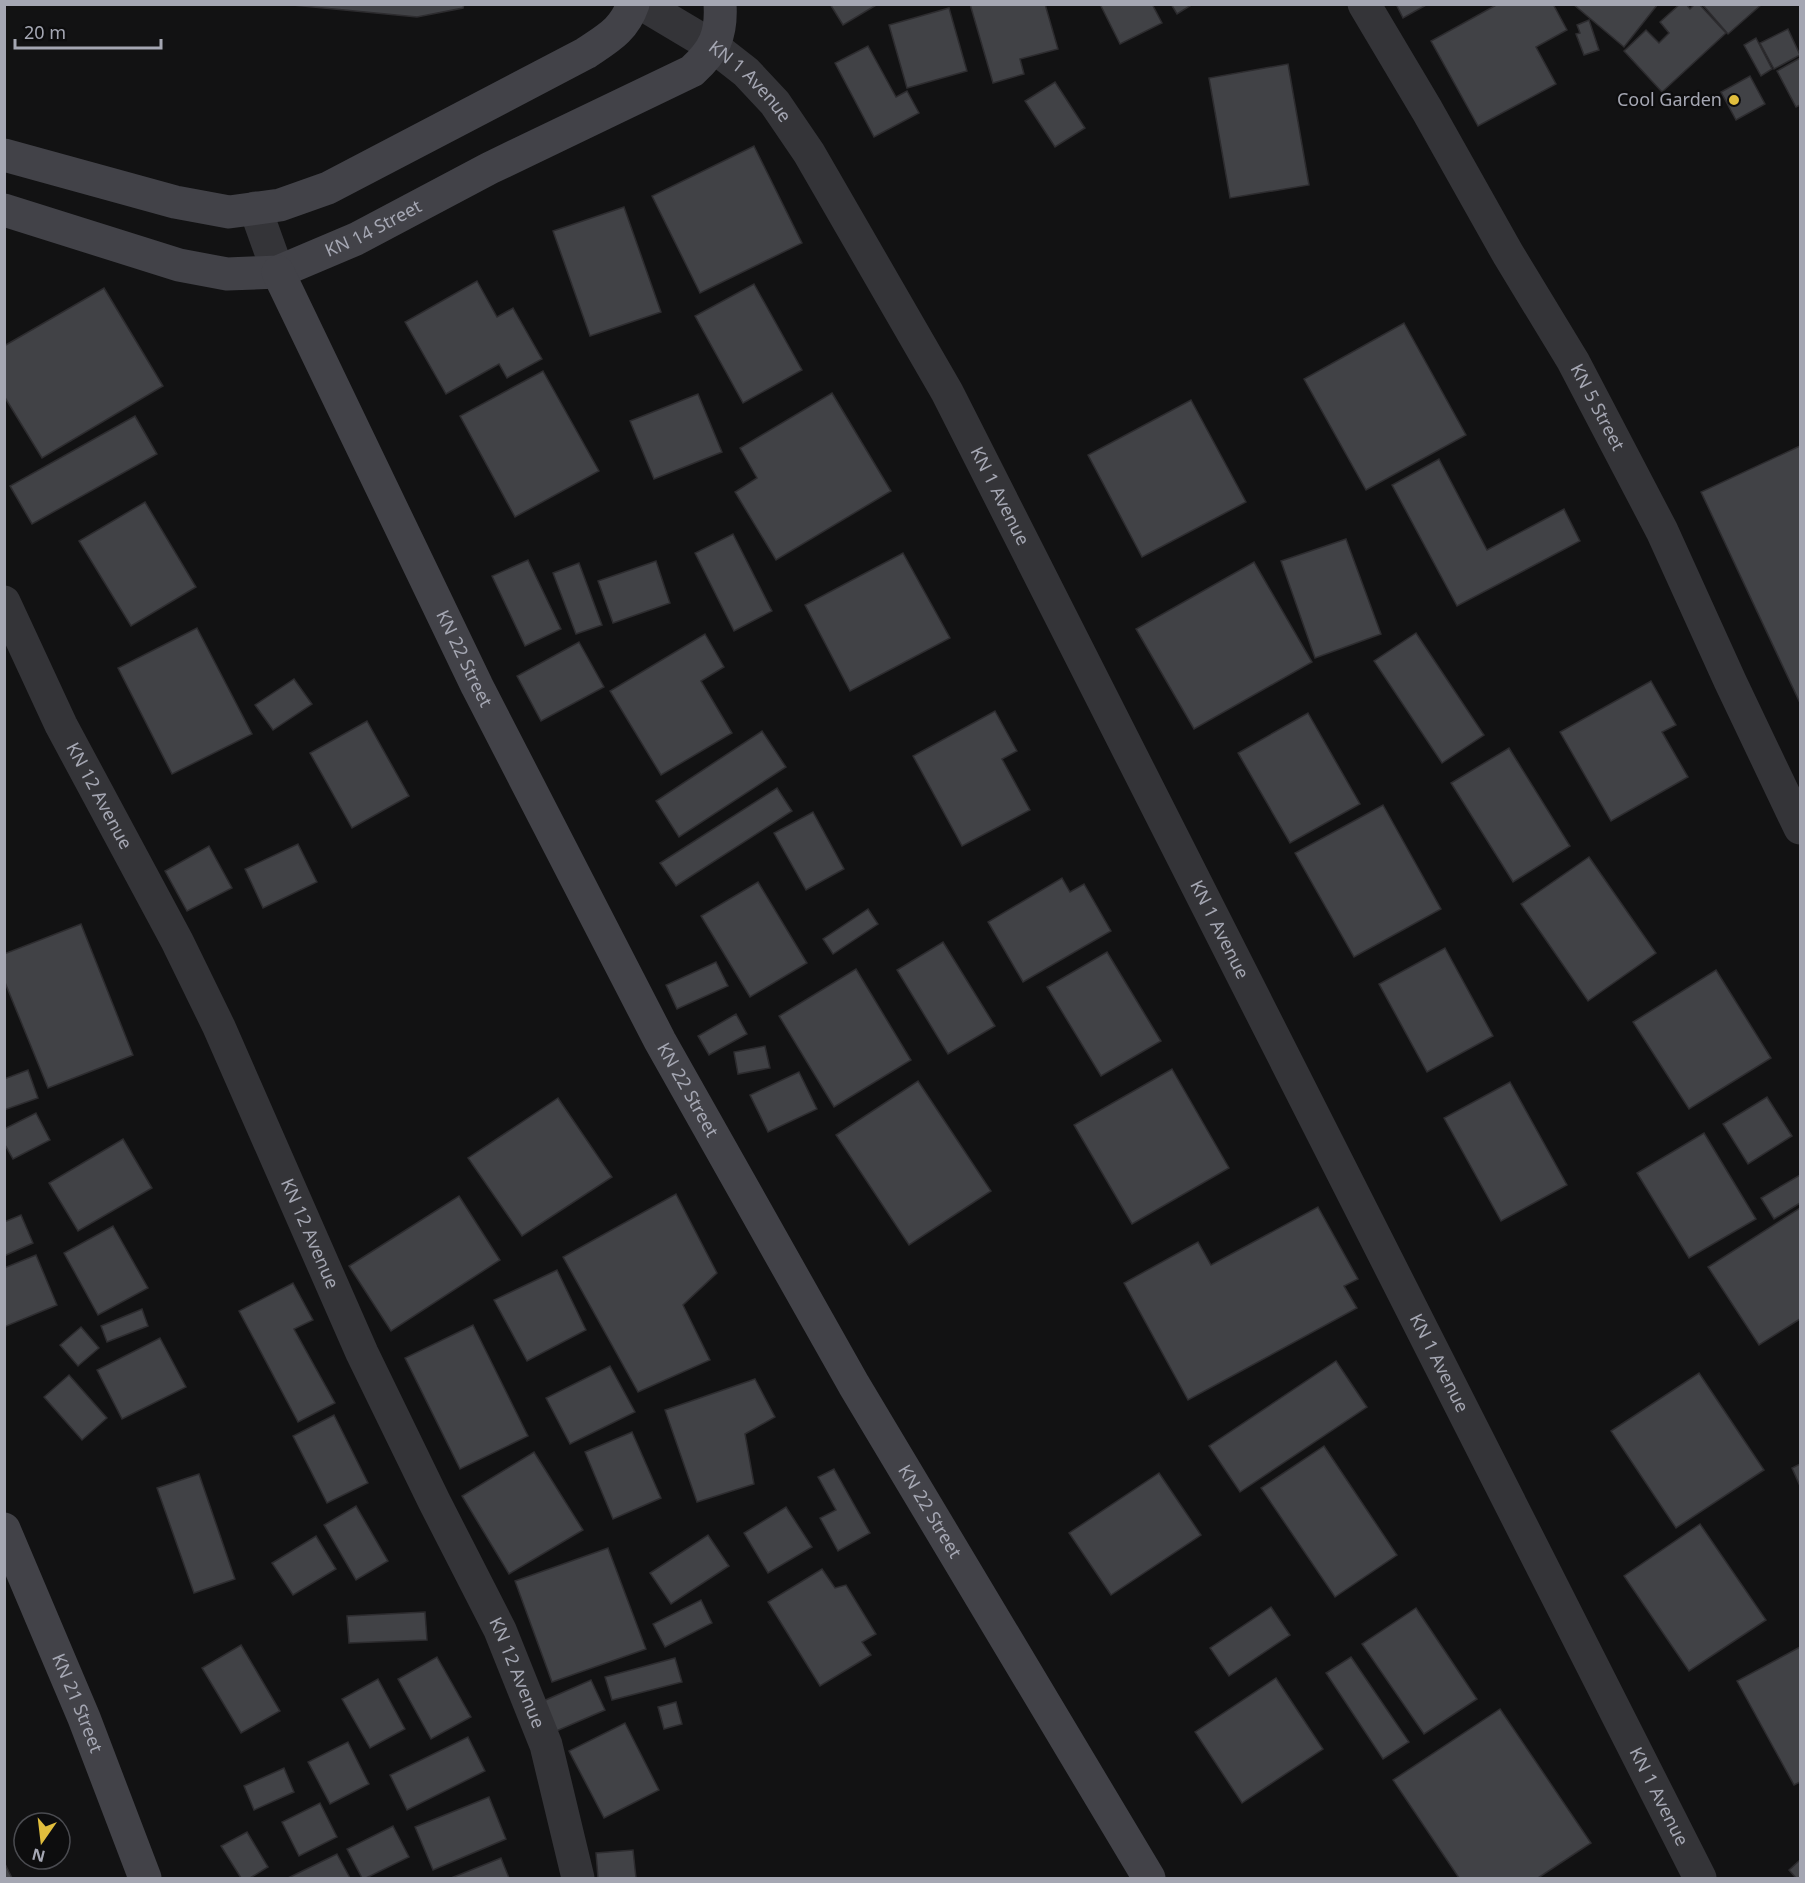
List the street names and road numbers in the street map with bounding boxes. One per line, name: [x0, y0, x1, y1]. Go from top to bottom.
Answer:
street label: KN 1 Avenue: [704, 34, 798, 127]
street label: KN 14 Street: [321, 193, 426, 262]
street label: KN 5 Street: [1566, 359, 1631, 455]
street label: KN 1 Avenue: [966, 442, 1036, 549]
street label: KN 22 Street: [431, 606, 499, 711]
street label: KN 12 Avenue: [61, 738, 138, 853]
street label: KN 1 Avenue: [1185, 876, 1255, 983]
street label: KN 22 Street: [652, 1038, 725, 1142]
street label: KN 12 Avenue: [276, 1174, 345, 1292]
street label: KN 1 Avenue: [1405, 1309, 1475, 1416]
street label: KN 22 Street: [893, 1460, 968, 1563]
street label: KN 12 Avenue: [484, 1613, 551, 1732]
street label: KN 21 Street: [47, 1650, 109, 1756]
street label: KN 1 Avenue: [1625, 1743, 1695, 1850]

